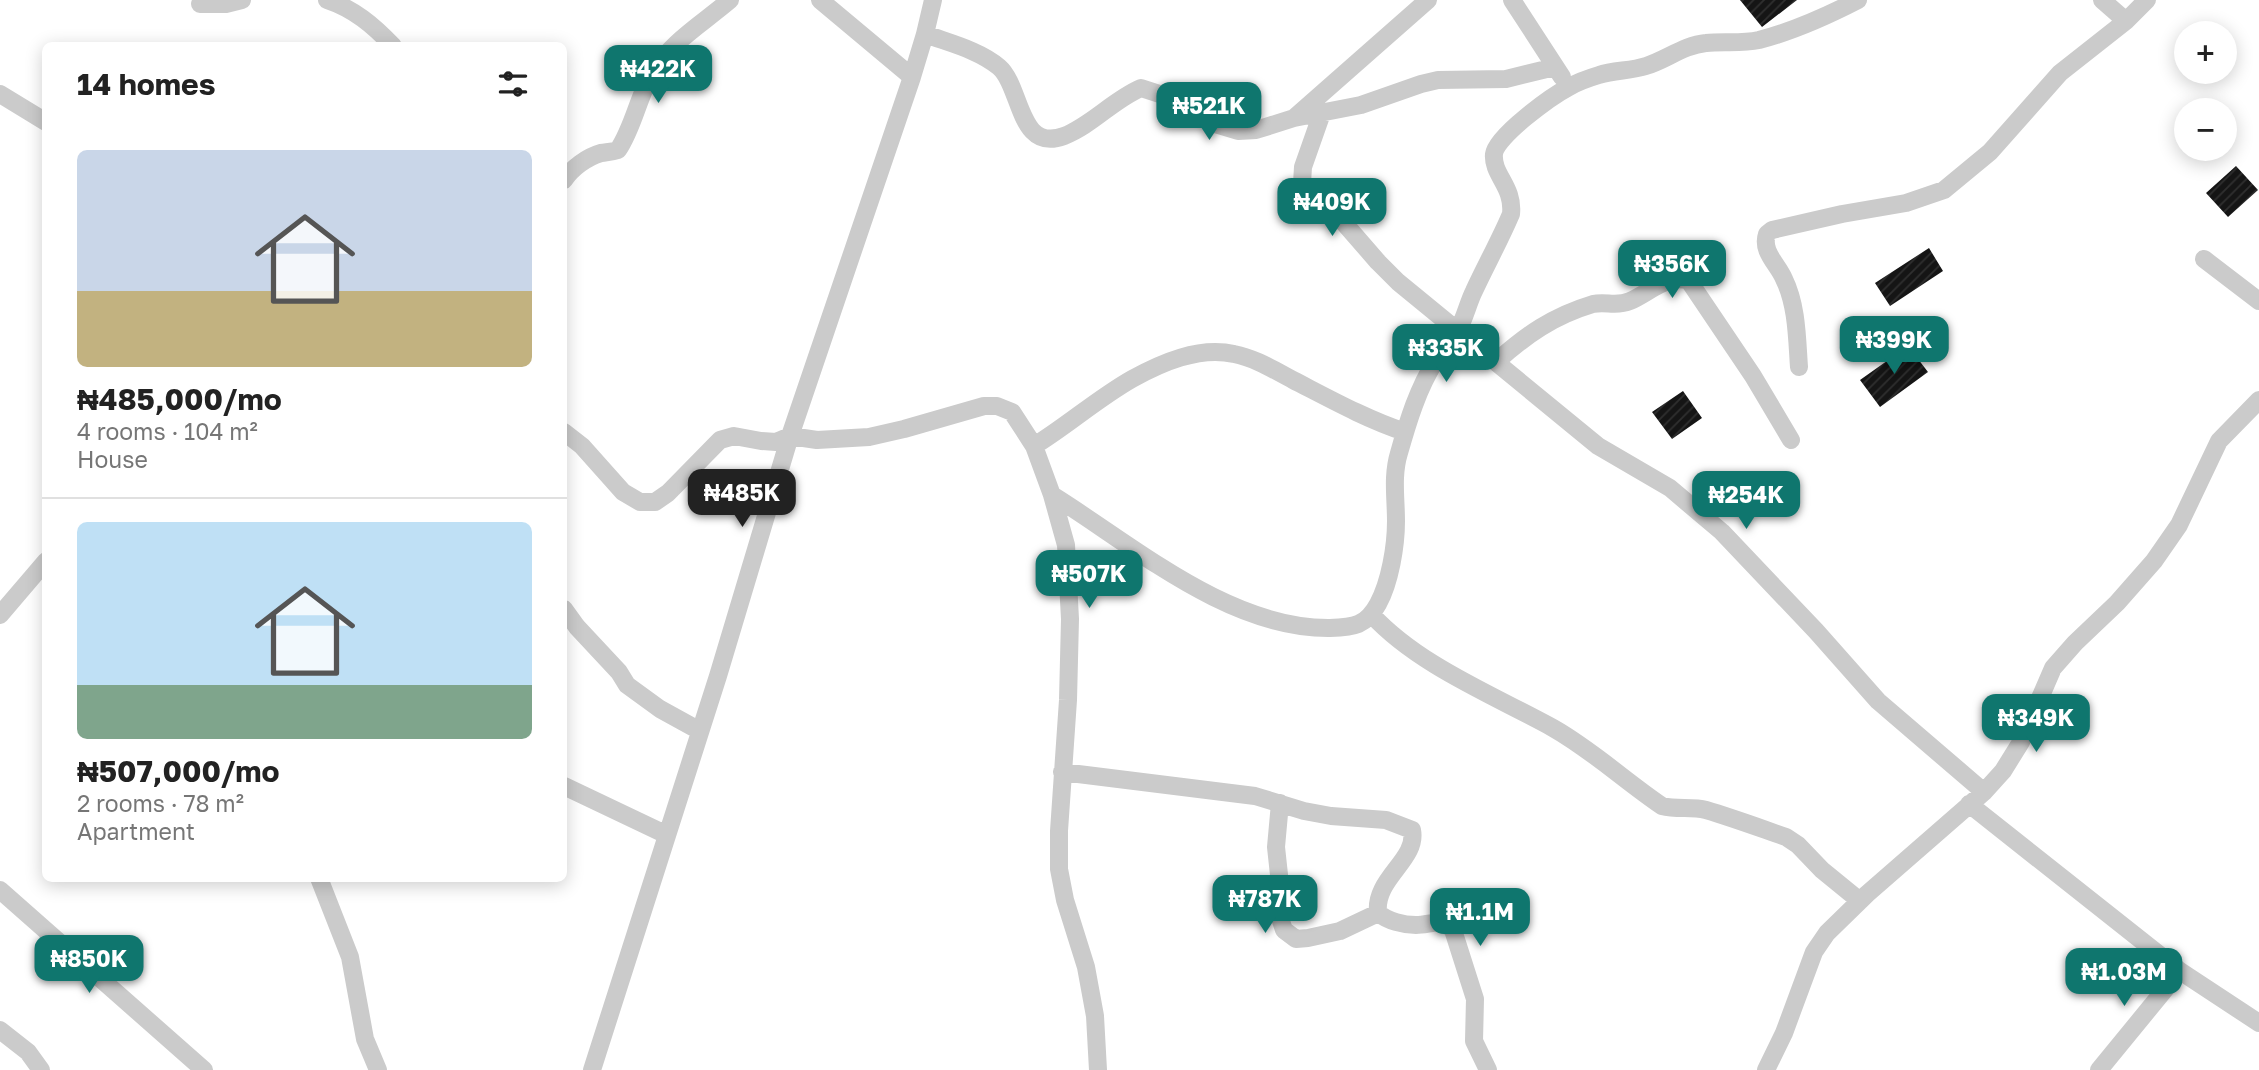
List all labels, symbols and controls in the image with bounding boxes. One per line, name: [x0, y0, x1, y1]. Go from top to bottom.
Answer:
map controls: [2174, 21, 2237, 161]
button: +: [2174, 21, 2237, 84]
pin: ₦422K: [609, 46, 707, 105]
text: ₦422K: [620, 54, 696, 82]
icon: filters: [494, 65, 532, 103]
text: 14 homes: [77, 66, 216, 102]
pin: ₦521K: [1160, 82, 1258, 142]
text: ₦521K: [1172, 91, 1246, 119]
button: −: [2174, 98, 2237, 161]
pin: ₦409K: [1283, 178, 1381, 238]
text: ₦409K: [1293, 187, 1371, 215]
icon: home: [242, 196, 368, 322]
pin: ₦356K: [1623, 240, 1721, 300]
text: ₦356K: [1634, 249, 1710, 277]
pin: ₦399K: [1845, 316, 1943, 376]
pin: ₦335K: [1397, 324, 1495, 384]
text: ₦399K: [1856, 325, 1932, 353]
text: ₦335K: [1408, 333, 1484, 361]
text: ₦485,000/mo: [77, 381, 282, 417]
text: 4 rooms · 104 m²: [77, 417, 258, 445]
text: House: [77, 445, 148, 473]
pin: ₦485K: [693, 470, 791, 529]
pin: ₦254K: [1697, 472, 1795, 531]
text: ₦485K: [704, 478, 780, 506]
text: ₦254K: [1708, 480, 1784, 508]
pin: ₦507K: [1040, 550, 1138, 610]
text: ₦507K: [1052, 559, 1126, 587]
icon: home: [242, 568, 368, 694]
pin: ₦349K: [1987, 694, 2085, 754]
text: ₦349K: [1998, 703, 2074, 731]
text: ₦507,000/mo: [77, 753, 280, 789]
text: 2 rooms · 78 m²: [77, 789, 244, 817]
text: Apartment: [77, 817, 195, 845]
pin: ₦787K: [1216, 876, 1314, 935]
text: ₦787K: [1228, 884, 1302, 912]
pin: ₦1.1M: [1431, 888, 1529, 948]
text: ₦1.1M: [1446, 897, 1514, 925]
pin: ₦850K: [40, 936, 138, 995]
text: ₦850K: [51, 944, 128, 972]
pin: ₦1.03M: [2067, 948, 2181, 1008]
text: ₦1.03M: [2081, 957, 2167, 985]

